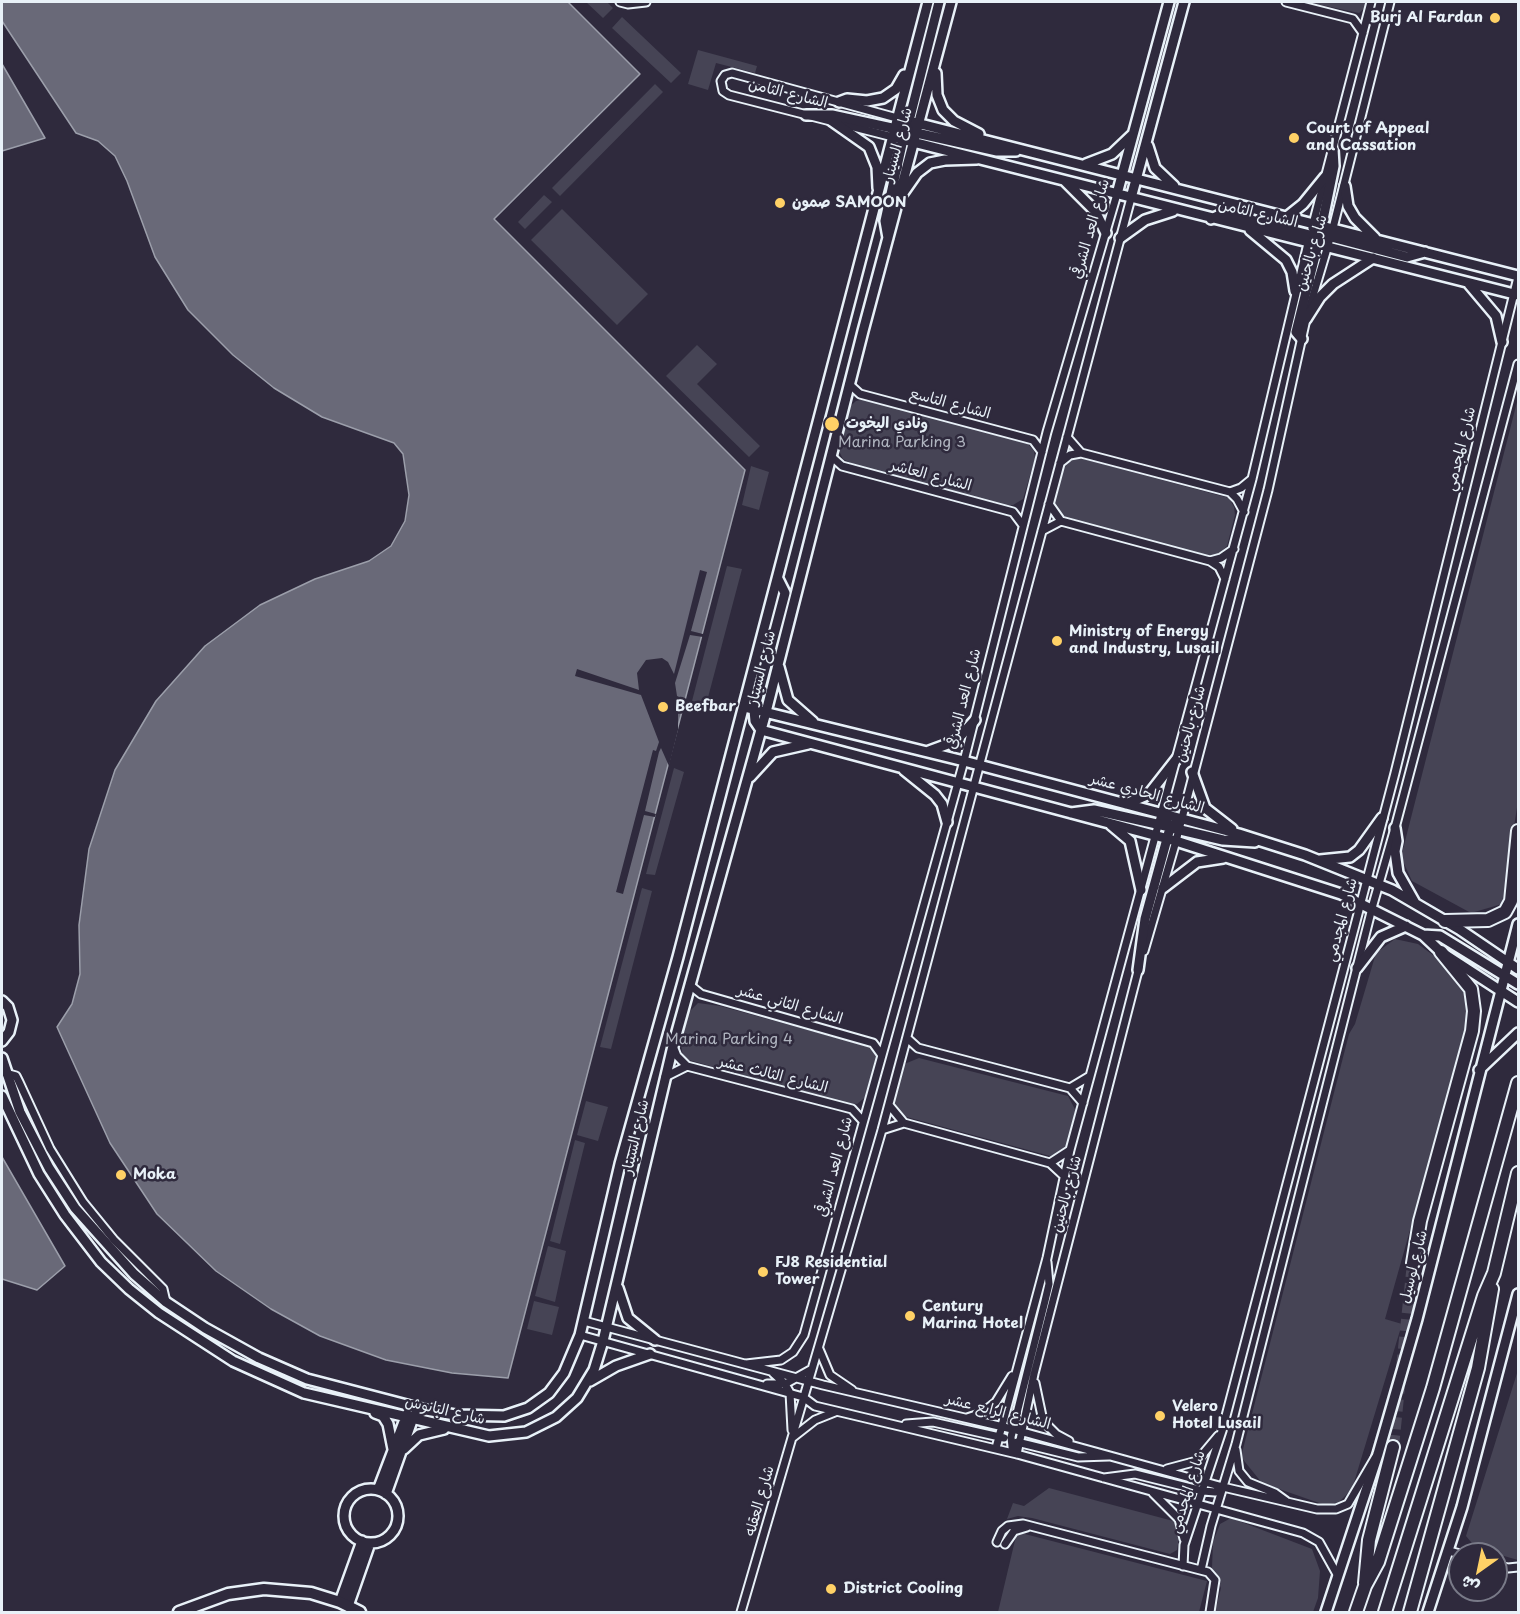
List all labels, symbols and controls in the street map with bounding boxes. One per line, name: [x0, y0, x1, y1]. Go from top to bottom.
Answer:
place label: Burj Al Fardan: [1370, 9, 1483, 27]
marker: Burj Al Fardan: [1488, 11, 1502, 25]
street label: الشارع الثامن: [746, 75, 830, 113]
street label: شارع السينار: [879, 106, 917, 184]
place label: Court of Appeal and Cassation: [1306, 120, 1429, 155]
marker: Court of Appeal and Cassation: [1287, 131, 1301, 145]
street label: شارع العد الشرقي: [1068, 177, 1114, 281]
place label: صمون SAMOON: [792, 194, 907, 212]
marker: صمون SAMOON: [773, 196, 787, 210]
street label: الشارع الثامن: [1216, 196, 1300, 232]
street label: شارع بالحنين: [1292, 213, 1332, 293]
street label: الشارع التاسع: [908, 385, 992, 423]
street label: شارع المجدمي: [1442, 405, 1480, 493]
marker: ونادي اليخوت: [823, 415, 841, 433]
place label: ونادي اليخوت: [846, 415, 928, 433]
park label: Marina Parking 3: [838, 434, 966, 452]
street label: الشارع العاشر: [889, 457, 973, 495]
place label: Ministry of Energy and Industry, Lusail: [1069, 623, 1219, 658]
street label: شارع السينار: [744, 629, 780, 707]
marker: Ministry of Energy and Industry, Lusail: [1050, 634, 1064, 648]
street label: شارع العد الشرقي: [943, 647, 985, 751]
street label: شارع بالحنين: [1172, 684, 1210, 764]
place label: Beefbar: [675, 698, 736, 716]
marker: Beefbar: [656, 700, 670, 714]
street label: الشارع الحادي عشر: [1088, 770, 1206, 818]
street label: شارع المجدمي: [1322, 876, 1362, 964]
street label: الشارع الثاني عشر: [735, 981, 845, 1029]
park label: Marina Parking 4: [665, 1031, 793, 1049]
street label: الشارع الثالث عشر: [716, 1053, 830, 1097]
street label: شارع السينار: [619, 1098, 653, 1176]
street label: شارع العد الشرقي: [813, 1115, 857, 1219]
street label: شارع بالحنين: [1048, 1154, 1086, 1234]
place label: Moka: [133, 1166, 176, 1184]
marker: Moka: [114, 1168, 128, 1182]
street label: شارع لوسيل: [1396, 1229, 1432, 1305]
place label: FJ8 Residential Tower: [775, 1254, 887, 1289]
marker: FJ8 Residential Tower: [756, 1265, 770, 1279]
place label: Century Marina Hotel: [922, 1298, 1023, 1333]
marker: Century Marina Hotel: [903, 1309, 917, 1323]
street label: الشارع الرابع عشر: [943, 1390, 1053, 1434]
street label: شارع البانوش: [403, 1393, 487, 1429]
place label: Velero Hotel Lusail: [1172, 1398, 1261, 1433]
marker: Velero Hotel Lusail: [1153, 1409, 1167, 1423]
street label: شارع المجدمي: [1166, 1448, 1210, 1536]
street label: شارع العقله: [741, 1464, 779, 1538]
north arrow: [1448, 1542, 1508, 1602]
text: ش: [1455, 1571, 1483, 1600]
place label: District Cooling: [843, 1580, 963, 1598]
marker: District Cooling: [824, 1582, 838, 1596]

